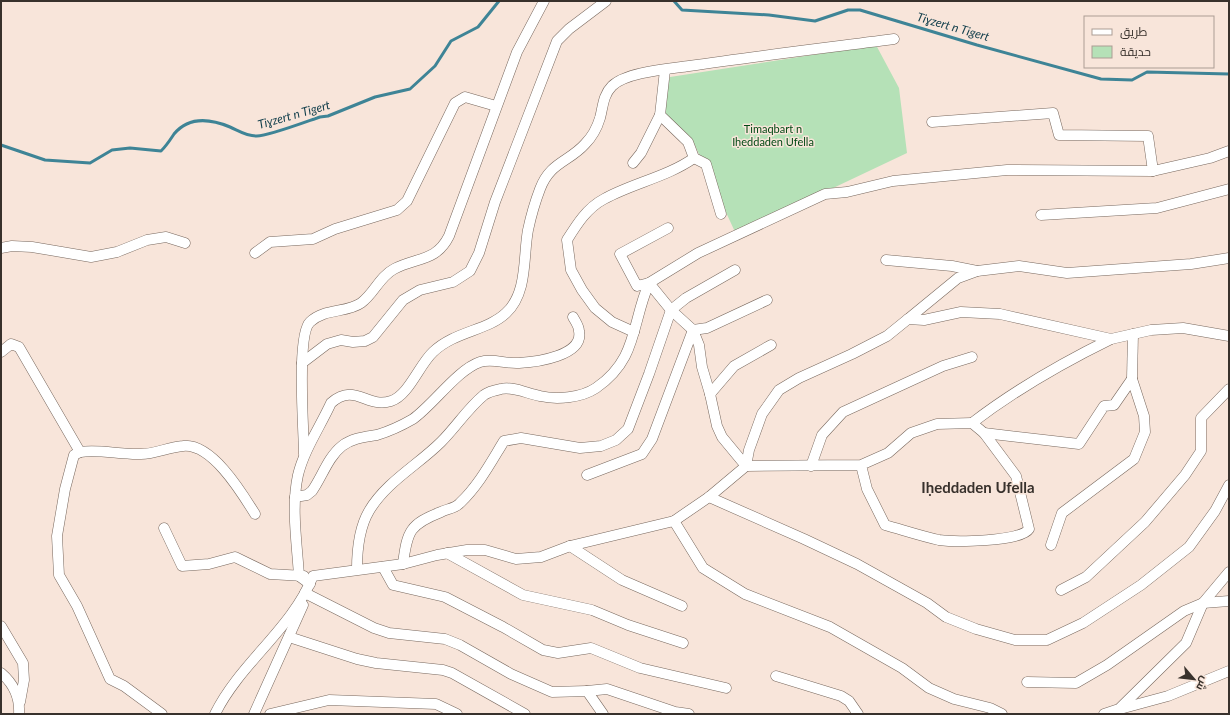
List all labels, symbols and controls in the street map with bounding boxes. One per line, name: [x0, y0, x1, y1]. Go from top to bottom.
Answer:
water label: Tiɣzert n Tigert: [915, 9, 992, 44]
legend: [1084, 16, 1214, 68]
text: طريق: [1120, 24, 1148, 39]
text: حديقة: [1120, 44, 1151, 59]
water label: Tiɣzert n Tigert: [256, 97, 332, 132]
park label: Timaqbart n Iḥeddaden Ufella: [732, 122, 814, 148]
district label: Iḥeddaden Ufella: [921, 478, 1035, 496]
north arrow: [1174, 659, 1214, 699]
text: ش: [1193, 674, 1212, 693]

